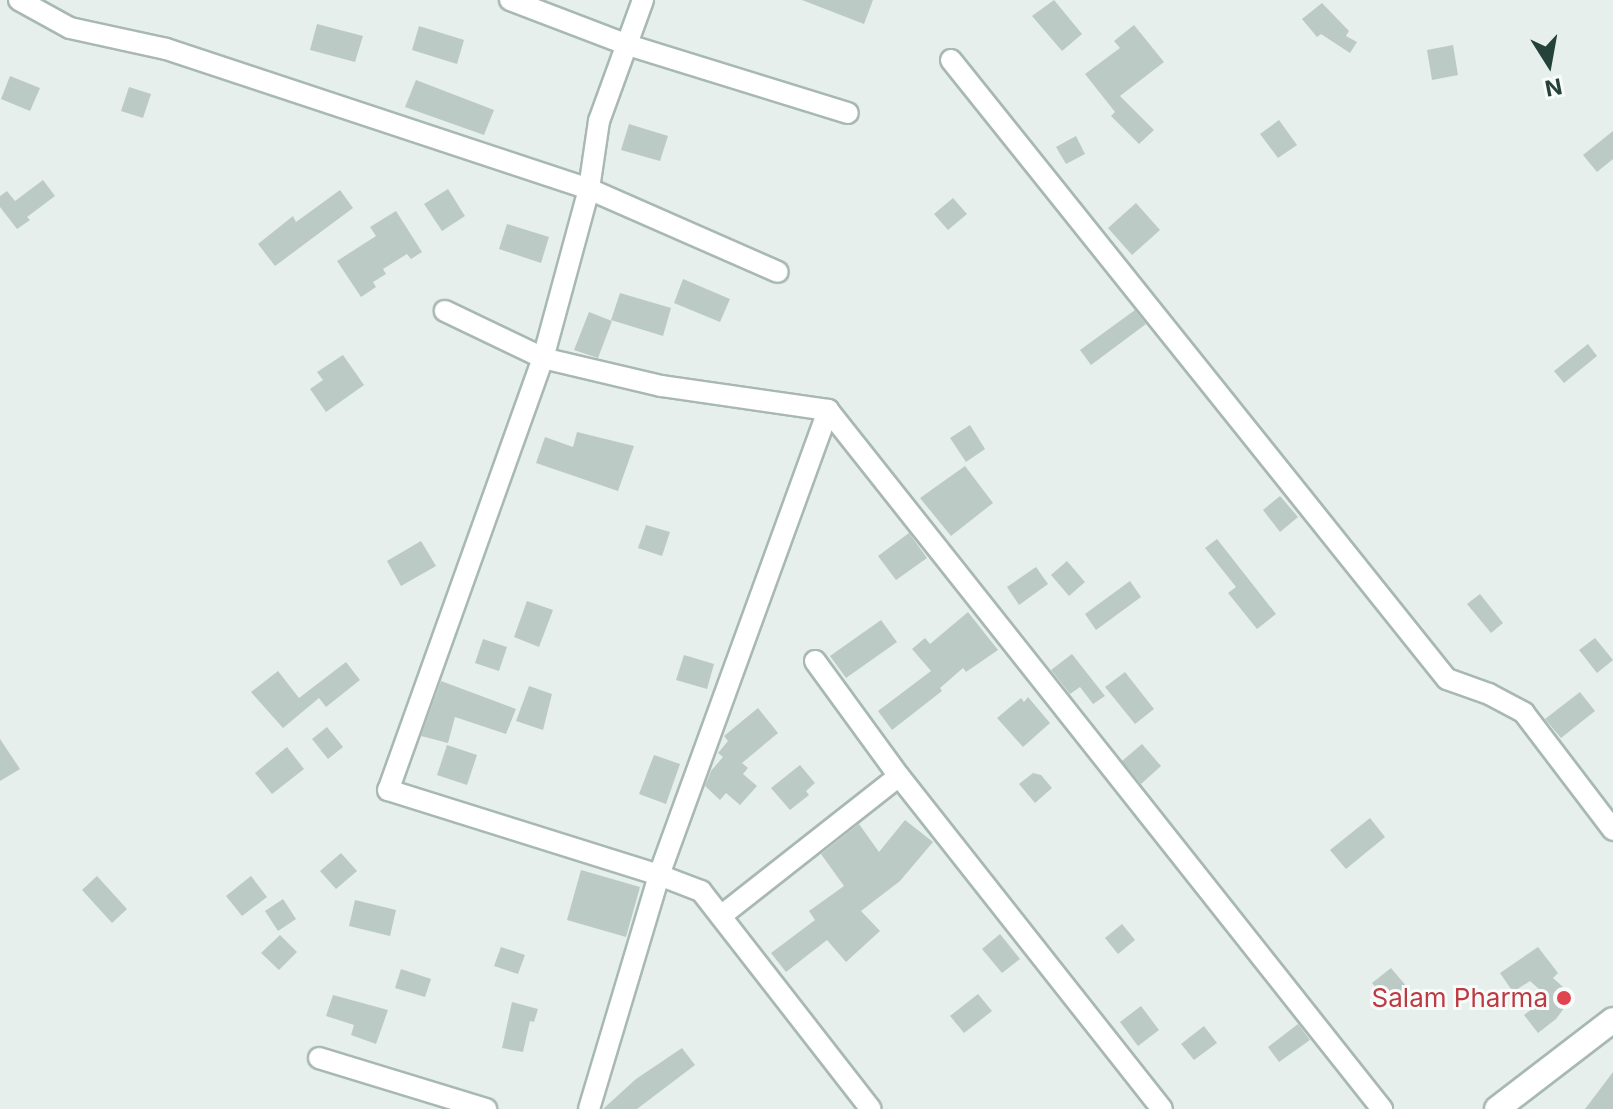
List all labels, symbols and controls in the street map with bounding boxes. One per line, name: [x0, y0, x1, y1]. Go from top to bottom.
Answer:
north arrow: [1509, 24, 1589, 104]
text: N: [1543, 73, 1564, 102]
place label: Salam Pharma: [1372, 982, 1548, 1014]
marker: Salam Pharma: [1555, 989, 1573, 1007]

